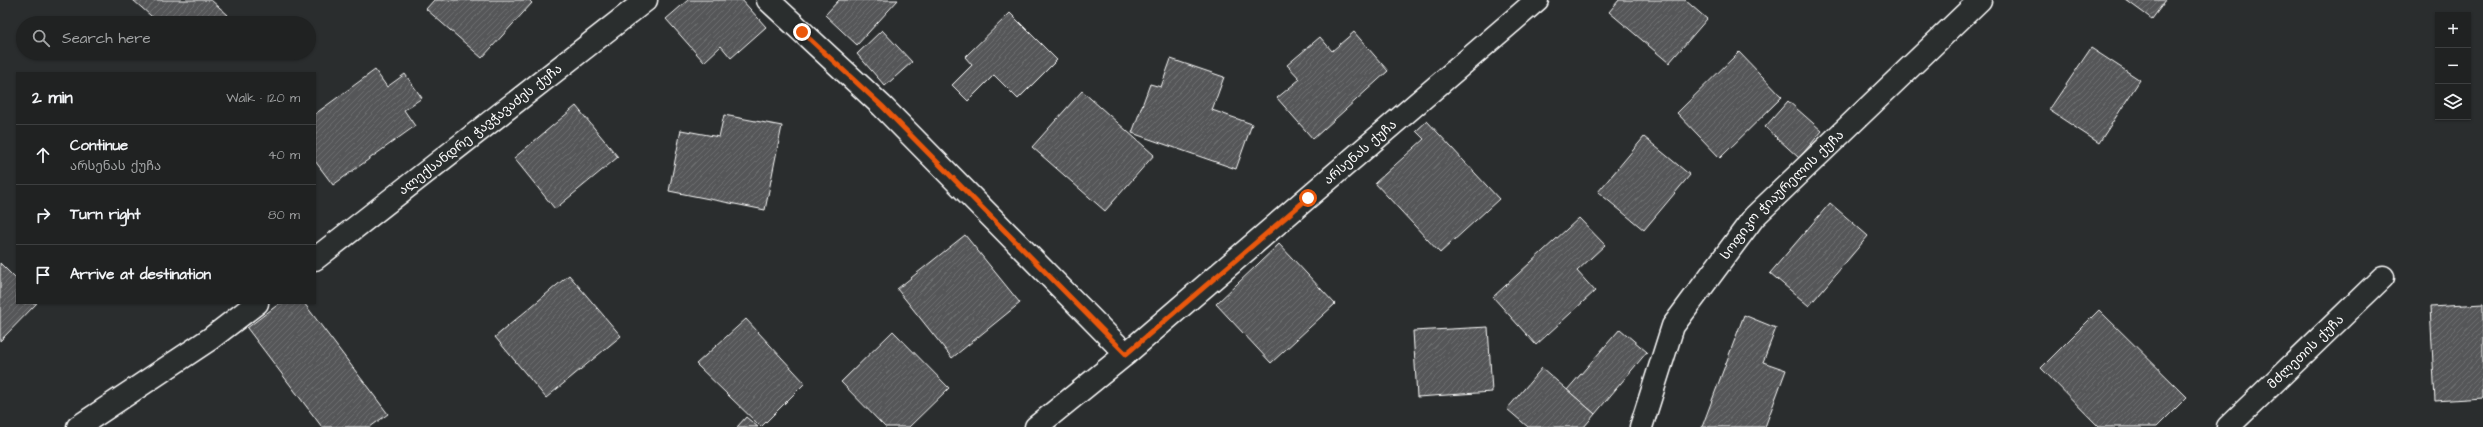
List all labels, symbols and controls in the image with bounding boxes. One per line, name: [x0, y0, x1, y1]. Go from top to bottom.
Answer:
map controls: [2435, 12, 2471, 120]
button: +: [2435, 12, 2471, 48]
search box: [16, 16, 316, 60]
route end: [793, 23, 811, 41]
icon: search: [30, 27, 52, 49]
text: Search here: [62, 28, 151, 49]
button: −: [2435, 48, 2471, 84]
street label: ალექსანდრე ჭავჭავაძეს ქუჩა: [395, 60, 566, 199]
button: layers: [2435, 84, 2471, 120]
text: 2 min: [32, 86, 73, 110]
text: Walk · 120 m: [226, 89, 300, 107]
street label: არსენას ქუჩა: [1320, 116, 1401, 189]
street label: სოფიკო ჭიაურელის ქუჩა: [1716, 126, 1848, 263]
text: Continue: [70, 135, 128, 156]
icon: ahead: [32, 144, 54, 166]
text: 40 m: [268, 146, 300, 164]
text: არსენას ქუჩა: [70, 157, 161, 175]
route start: [1299, 189, 1317, 207]
icon: right: [32, 204, 54, 226]
text: Turn right: [70, 204, 141, 225]
text: 80 m: [268, 206, 300, 224]
icon: arrive: [32, 264, 54, 286]
text: Arrive at destination: [70, 264, 211, 285]
street label: მძლეთის ქუჩა: [2263, 311, 2348, 393]

